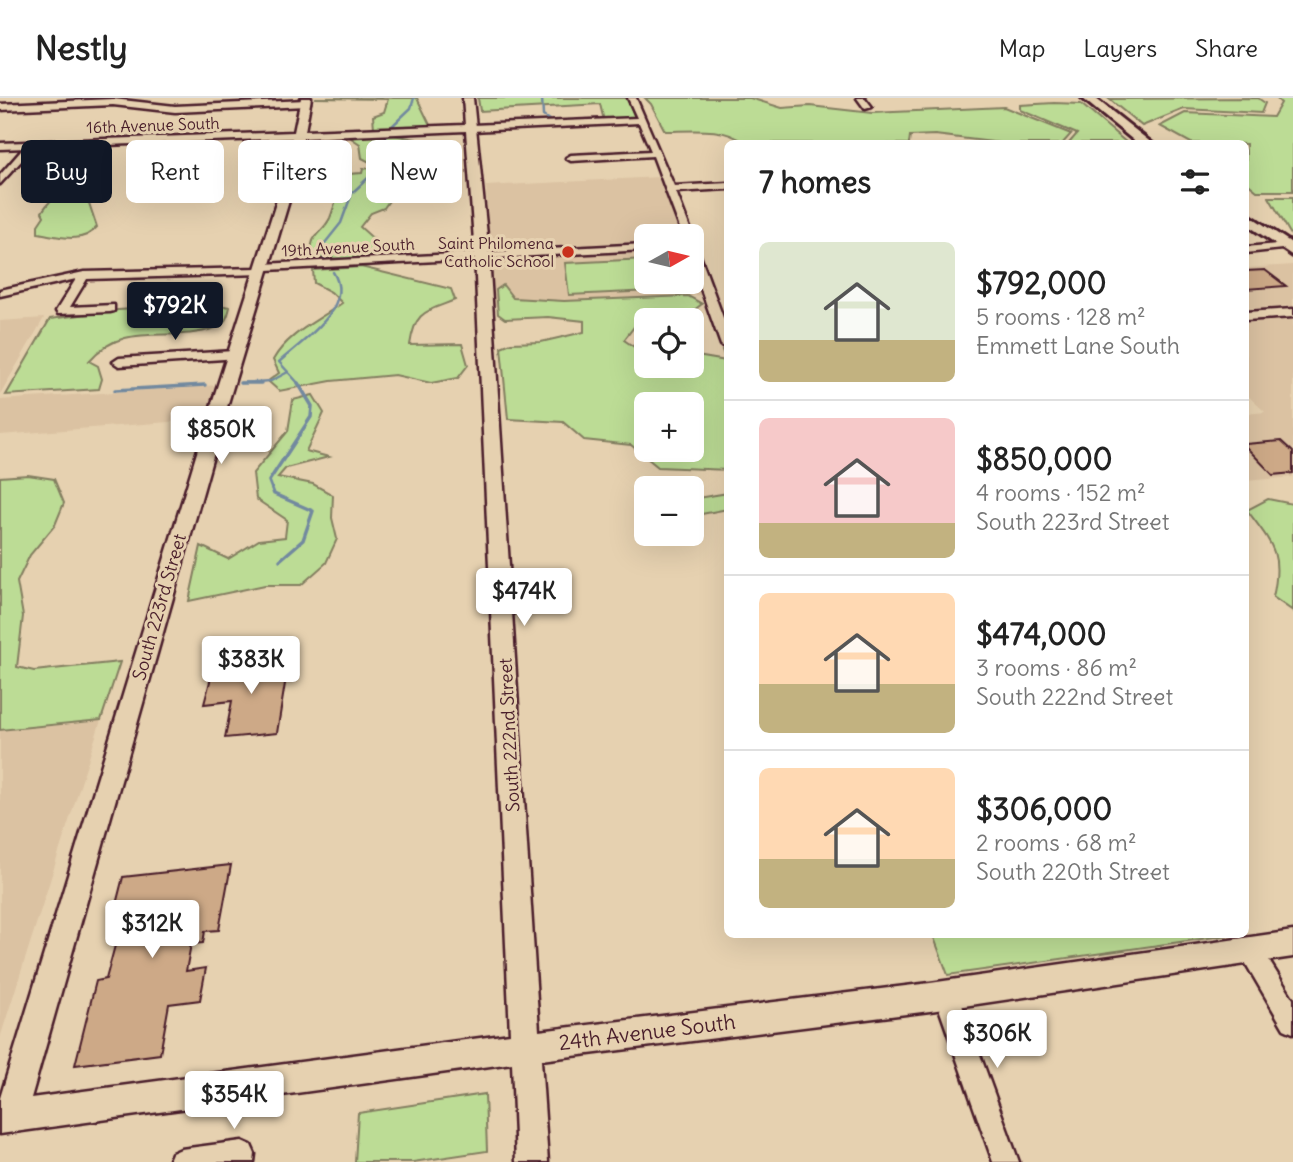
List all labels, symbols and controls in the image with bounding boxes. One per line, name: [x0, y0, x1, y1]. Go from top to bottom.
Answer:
text: Nestly: [35, 27, 128, 69]
text: Map: [999, 33, 1045, 63]
text: Layers: [1083, 33, 1157, 63]
text: Share: [1195, 33, 1258, 63]
street label: 16th Avenue South: [86, 113, 220, 137]
chip: Buy: [21, 140, 112, 203]
chip: Rent: [126, 140, 224, 203]
chip: Filters: [238, 140, 352, 203]
chip: New: [366, 140, 462, 203]
text: 7 homes: [759, 163, 871, 201]
icon: filters: [1176, 163, 1214, 201]
north arrow: [634, 224, 704, 294]
map controls: [634, 224, 704, 546]
place label: Saint Philomena Catholic School: [438, 233, 554, 271]
street label: 19th Avenue South: [281, 234, 415, 260]
marker: Saint Philomena Catholic School: [560, 244, 576, 260]
text: $792,000: [976, 264, 1107, 302]
icon: home: [815, 270, 899, 354]
pin: $792K: [126, 282, 224, 342]
text: $792K: [143, 290, 207, 319]
text: 5 rooms · 128 m²: [976, 302, 1146, 331]
button: locate: [634, 308, 704, 378]
text: Emmett Lane South: [976, 331, 1180, 360]
button: +: [634, 392, 704, 462]
pin: $850K: [172, 406, 270, 466]
text: $850K: [187, 414, 255, 443]
text: $850,000: [976, 440, 1112, 478]
icon: home: [815, 446, 899, 530]
button: −: [634, 476, 704, 546]
text: 4 rooms · 152 m²: [976, 478, 1146, 507]
text: South 223rd Street: [976, 507, 1169, 536]
street label: South 223rd Street: [127, 531, 191, 683]
pin: $474K: [475, 568, 573, 628]
text: $474K: [492, 576, 556, 605]
text: $474,000: [976, 615, 1107, 653]
icon: home: [815, 621, 899, 705]
pin: $383K: [202, 636, 300, 696]
text: $383K: [218, 644, 284, 673]
text: 3 rooms · 86 m²: [976, 653, 1137, 682]
street label: South 222nd Street: [493, 657, 525, 813]
text: South 222nd Street: [976, 682, 1173, 711]
text: $306,000: [976, 790, 1112, 828]
icon: home: [815, 796, 899, 880]
text: 2 rooms · 68 m²: [976, 828, 1137, 857]
text: South 220th Street: [976, 857, 1170, 886]
pin: $312K: [103, 900, 201, 960]
text: $312K: [121, 908, 183, 937]
street label: 24th Avenue South: [557, 1008, 737, 1056]
pin: $306K: [948, 1010, 1046, 1070]
text: $306K: [963, 1018, 1031, 1047]
pin: $354K: [185, 1072, 283, 1131]
text: $354K: [201, 1079, 267, 1108]

